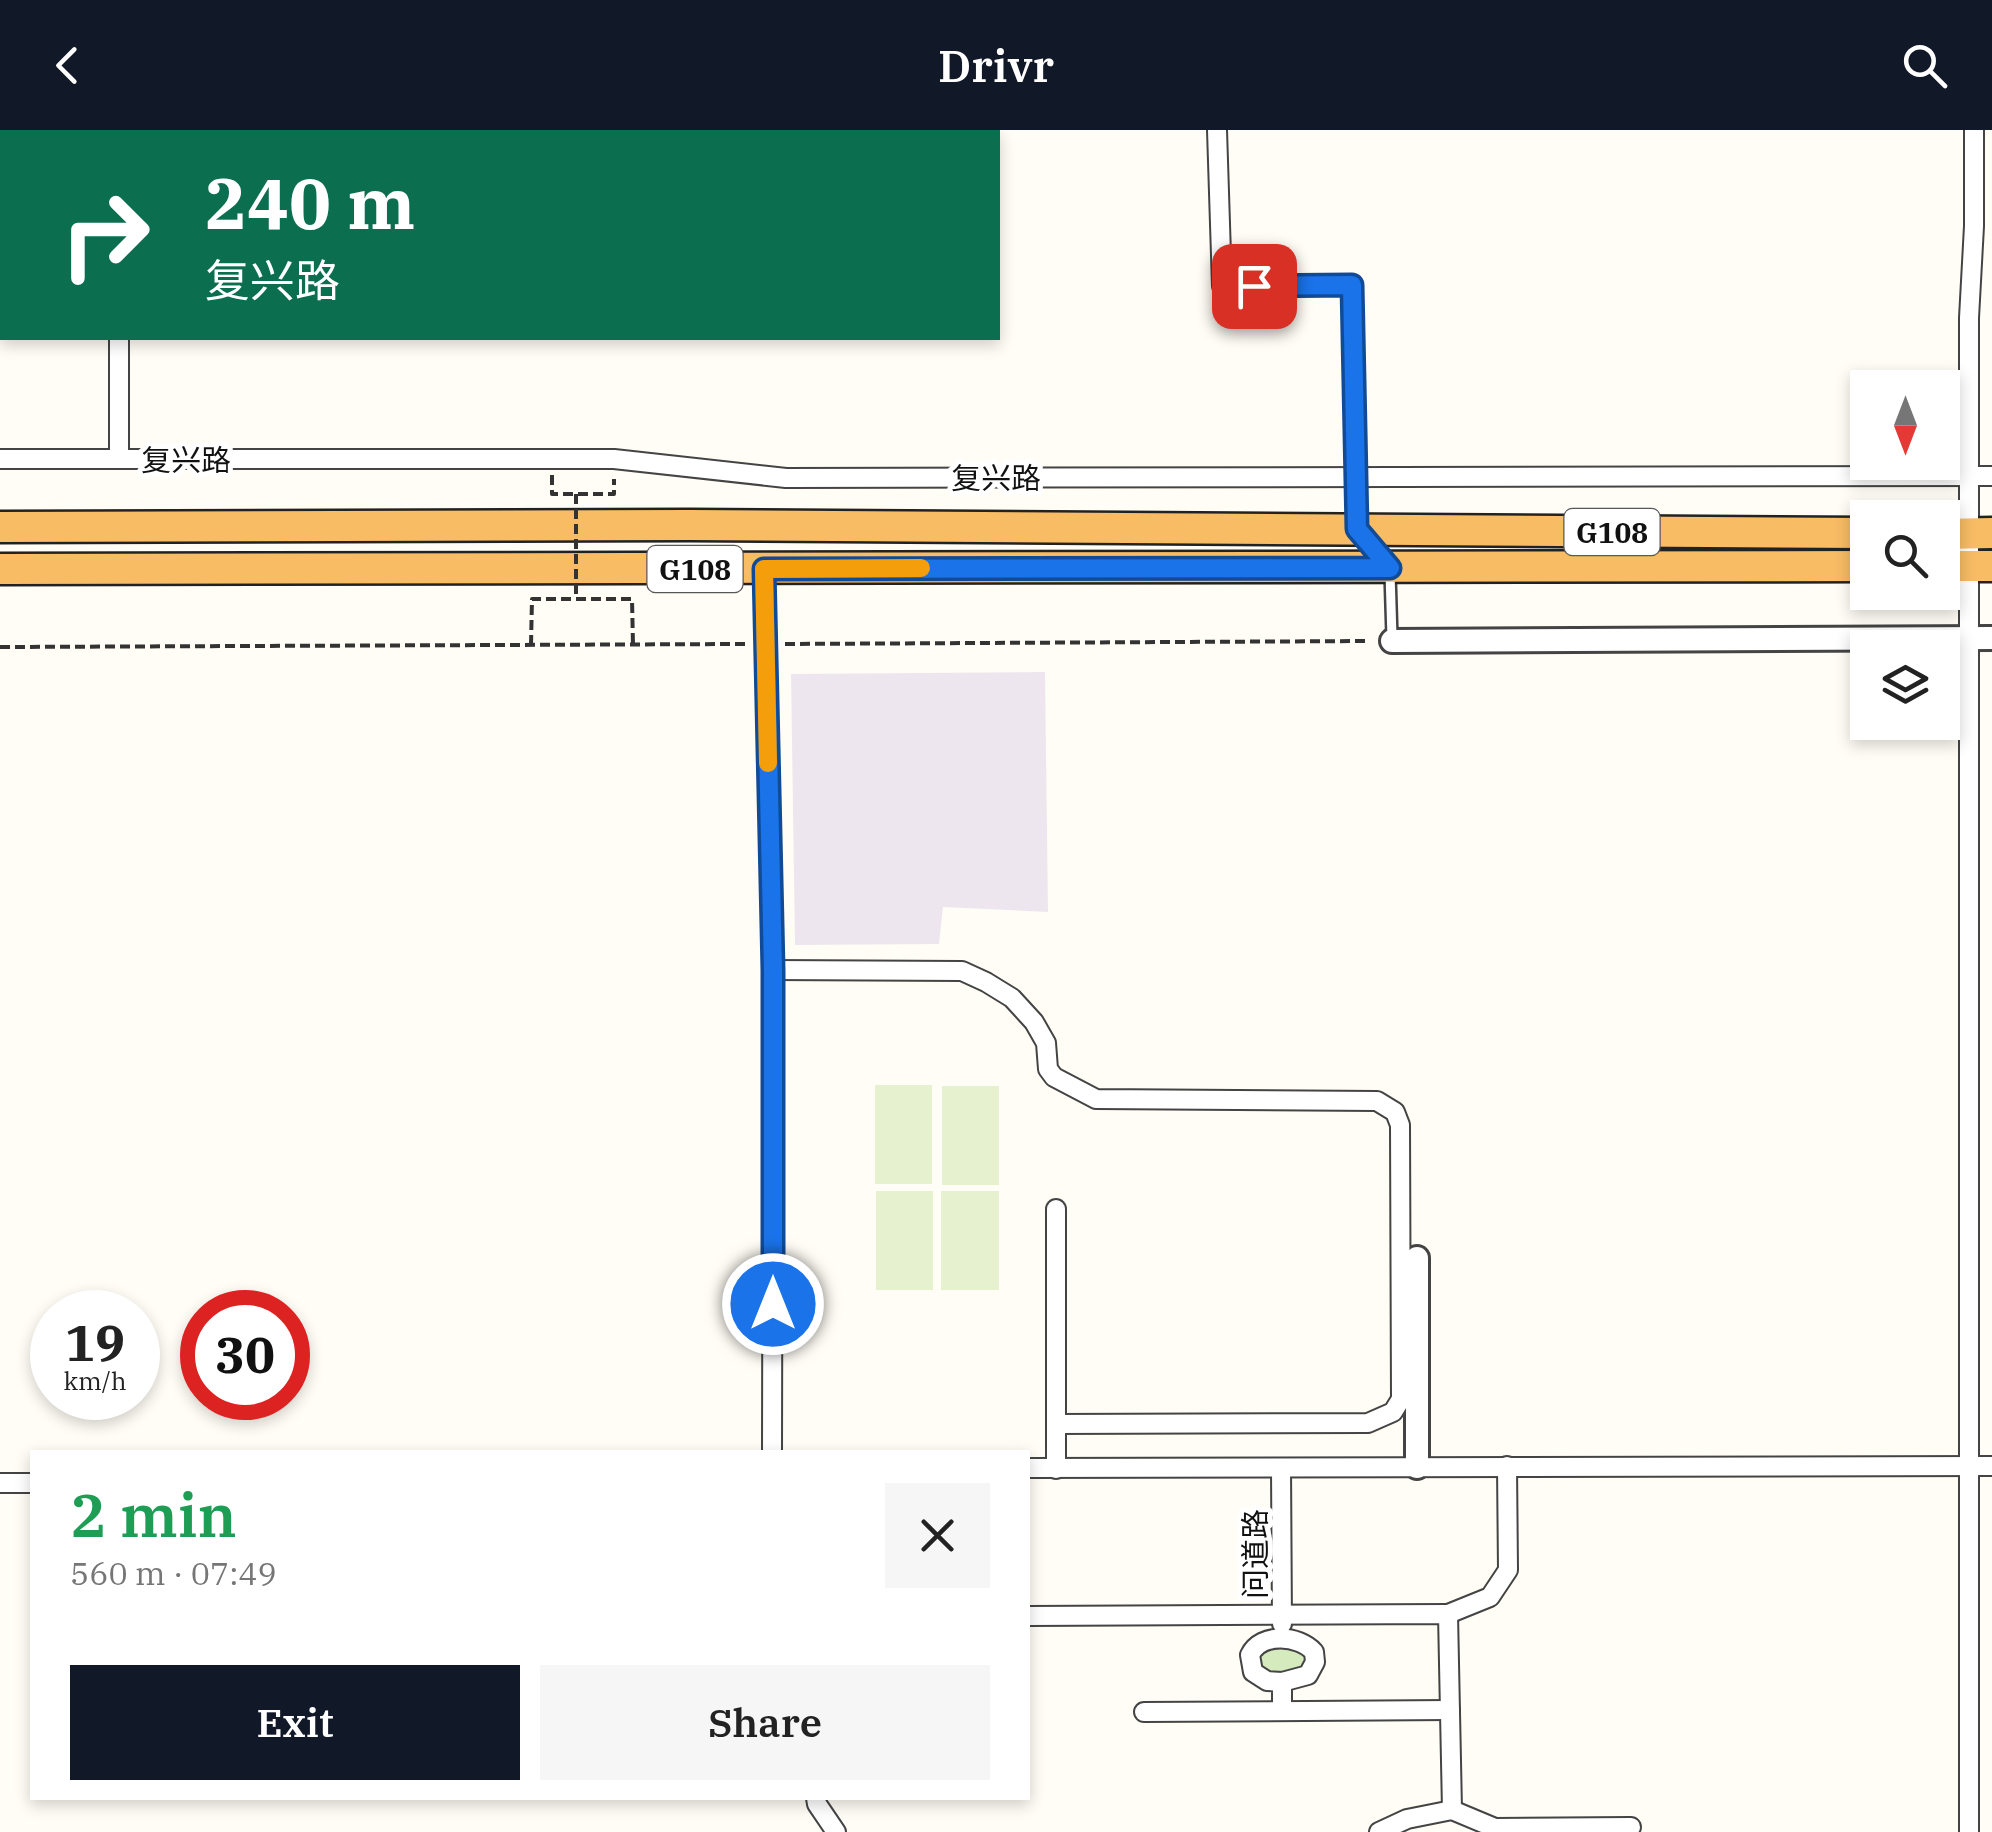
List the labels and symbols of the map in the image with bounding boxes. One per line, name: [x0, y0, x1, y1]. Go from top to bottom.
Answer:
pin: [1212, 244, 1297, 329]
north arrow: [1850, 370, 1960, 480]
street label: 复兴路: [141, 440, 231, 479]
street label: 复兴路: [951, 458, 1041, 497]
road number: G108: [1564, 509, 1660, 555]
road number: G108: [648, 546, 742, 592]
position arrow: [721, 1252, 825, 1356]
speed limit sign: 30: [180, 1290, 310, 1420]
street label: 问道路: [1235, 1509, 1274, 1599]

